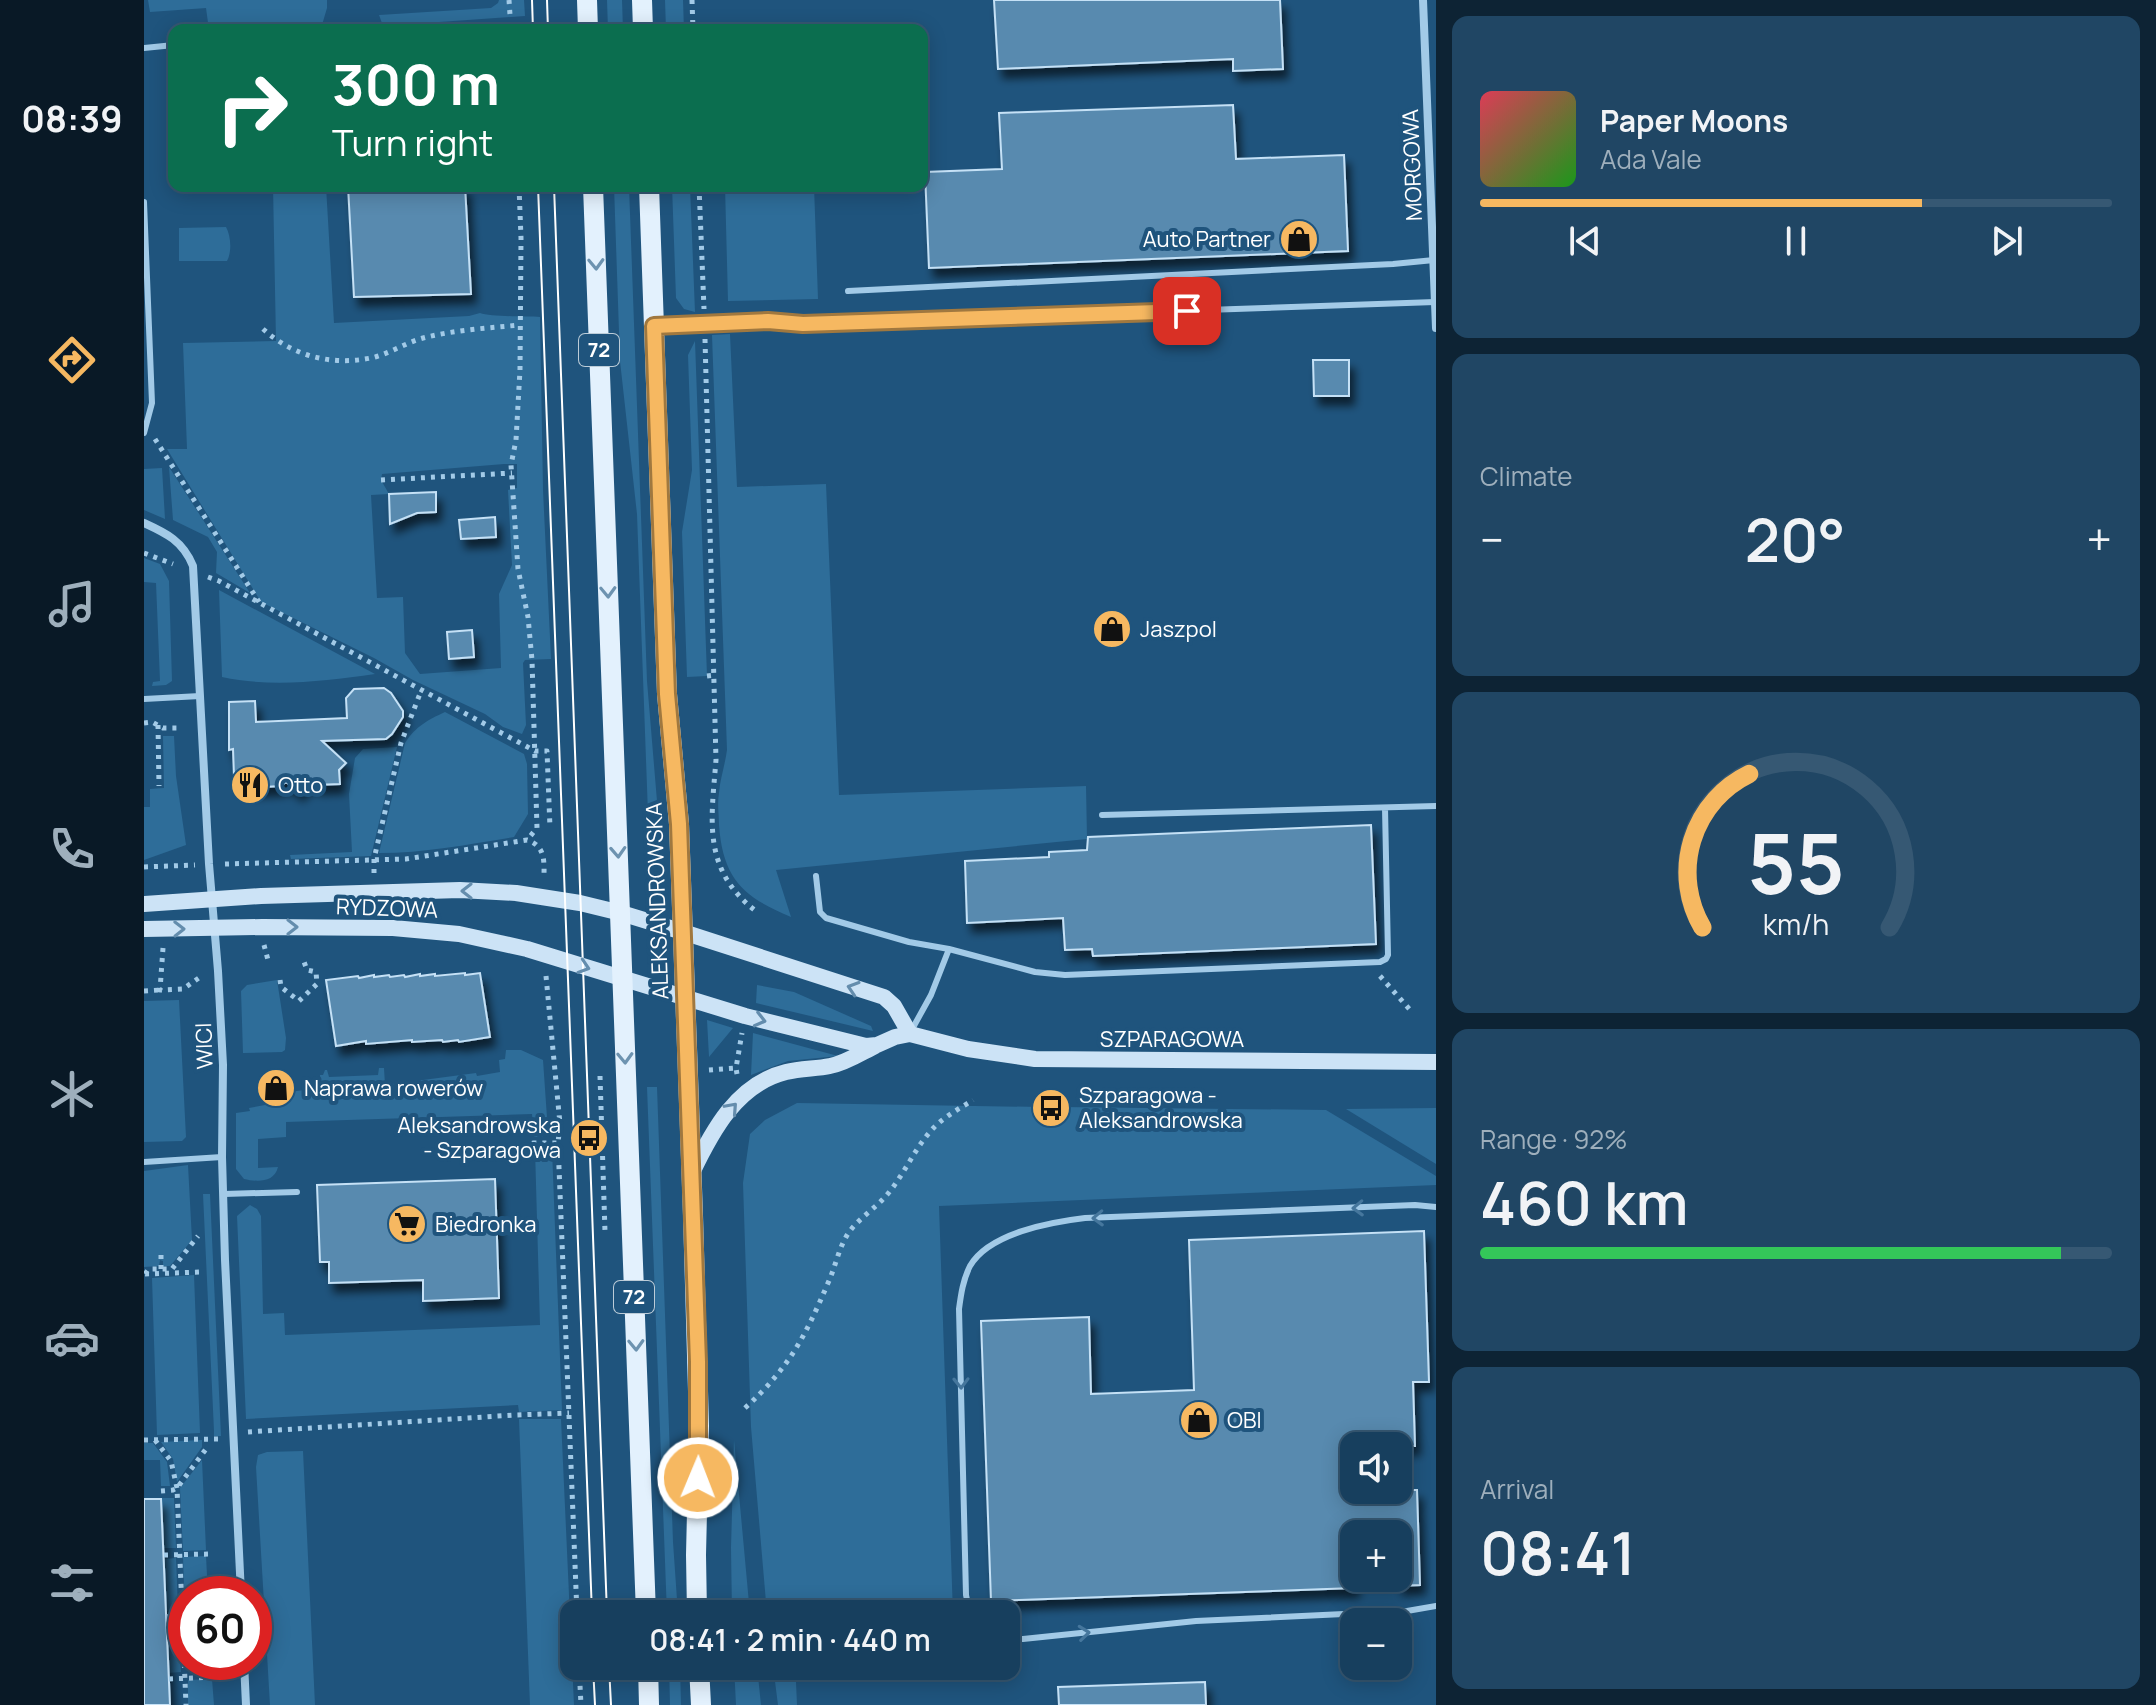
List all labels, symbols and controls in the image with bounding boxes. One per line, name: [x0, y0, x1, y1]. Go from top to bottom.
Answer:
text: 300 m: [332, 45, 500, 122]
icon: right: [200, 56, 304, 160]
text: 08:39: [21, 94, 123, 143]
text: Paper Moons: [1600, 100, 1788, 141]
street label: MORGOWA: [1395, 108, 1429, 222]
text: Turn right: [332, 118, 493, 167]
text: Ada Vale: [1600, 141, 1702, 177]
shop icon: Auto Partner: [1278, 218, 1320, 260]
icon: previous: [1563, 219, 1607, 263]
icon: pause: [1774, 219, 1818, 263]
icon: next: [1985, 219, 2029, 263]
place label: Auto Partner: [1143, 224, 1271, 254]
one-way arrow: [588, 258, 605, 271]
pin: [1153, 277, 1221, 345]
icon: arrive: [1165, 289, 1209, 333]
icon: directions: [44, 332, 100, 388]
road number: 72: [579, 334, 619, 366]
text: Climate: [1480, 458, 1572, 494]
text: 20°: [1745, 498, 1846, 580]
text: −: [1480, 509, 1504, 569]
text: +: [2087, 509, 2112, 569]
icon: music: [44, 576, 100, 632]
one-way arrow: [599, 586, 616, 599]
shop icon: Jaszpol: [1091, 608, 1133, 650]
place label: Jaszpol: [1140, 614, 1217, 644]
restaurant icon: Otto: [229, 764, 271, 806]
place label: Otto: [278, 770, 323, 800]
street label: ALEKSANDROWSKA: [639, 802, 675, 1000]
text: 55: [1747, 805, 1845, 919]
icon: phone: [44, 821, 100, 877]
one-way arrow: [609, 846, 626, 859]
one-way arrow: [460, 882, 473, 900]
street label: RYDZOWA: [335, 891, 439, 925]
text: km/h: [1763, 906, 1829, 945]
one-way arrow: [286, 918, 299, 936]
one-way arrow: [173, 920, 186, 937]
one-way arrow: [576, 958, 590, 974]
one-way arrow: [846, 981, 860, 997]
one-way arrow: [753, 1011, 767, 1028]
street label: WICI: [188, 1022, 220, 1070]
street label: SZPARAGOWA: [1100, 1024, 1244, 1054]
one-way arrow: [617, 1052, 634, 1065]
icon: climate: [44, 1066, 100, 1122]
shop icon: Naprawa rowerów: [255, 1067, 297, 1109]
place label: Naprawa rowerów: [304, 1073, 483, 1103]
place label: Szparagowa - Aleksandrowska: [1079, 1080, 1243, 1135]
bus stop icon: Szparagowa - Aleksandrowska: [1030, 1087, 1072, 1129]
one-way arrow: [722, 1103, 736, 1118]
place label: Aleksandrowska - Szparagowa: [397, 1110, 561, 1165]
bus stop icon: Aleksandrowska - Szparagowa: [568, 1117, 610, 1159]
text: Range · 92%: [1480, 1121, 1628, 1157]
text: 460 km: [1480, 1161, 1688, 1243]
one-way arrow: [1351, 1199, 1364, 1216]
supermarket icon: Biedronka: [386, 1203, 428, 1245]
place label: Biedronka: [435, 1209, 536, 1239]
one-way arrow: [1091, 1209, 1104, 1226]
road number: 72: [614, 1281, 654, 1313]
icon: car: [44, 1310, 100, 1366]
one-way arrow: [627, 1339, 644, 1352]
one-way arrow: [952, 1377, 970, 1390]
shop icon: OBI: [1178, 1399, 1220, 1441]
place label: OBI: [1227, 1405, 1262, 1435]
map controls: [1340, 1432, 1412, 1680]
button: sound: [1340, 1432, 1412, 1504]
position arrow: [656, 1436, 740, 1520]
text: Arrival: [1480, 1471, 1554, 1507]
text: 08:41: [1480, 1511, 1636, 1593]
button: +: [1340, 1520, 1412, 1592]
icon: filters: [44, 1555, 100, 1611]
speed limit sign: 60: [168, 1576, 272, 1680]
button: −: [1340, 1608, 1412, 1680]
text: 08:41 · 2 min · 440 m: [649, 1619, 931, 1660]
one-way arrow: [1078, 1624, 1091, 1641]

